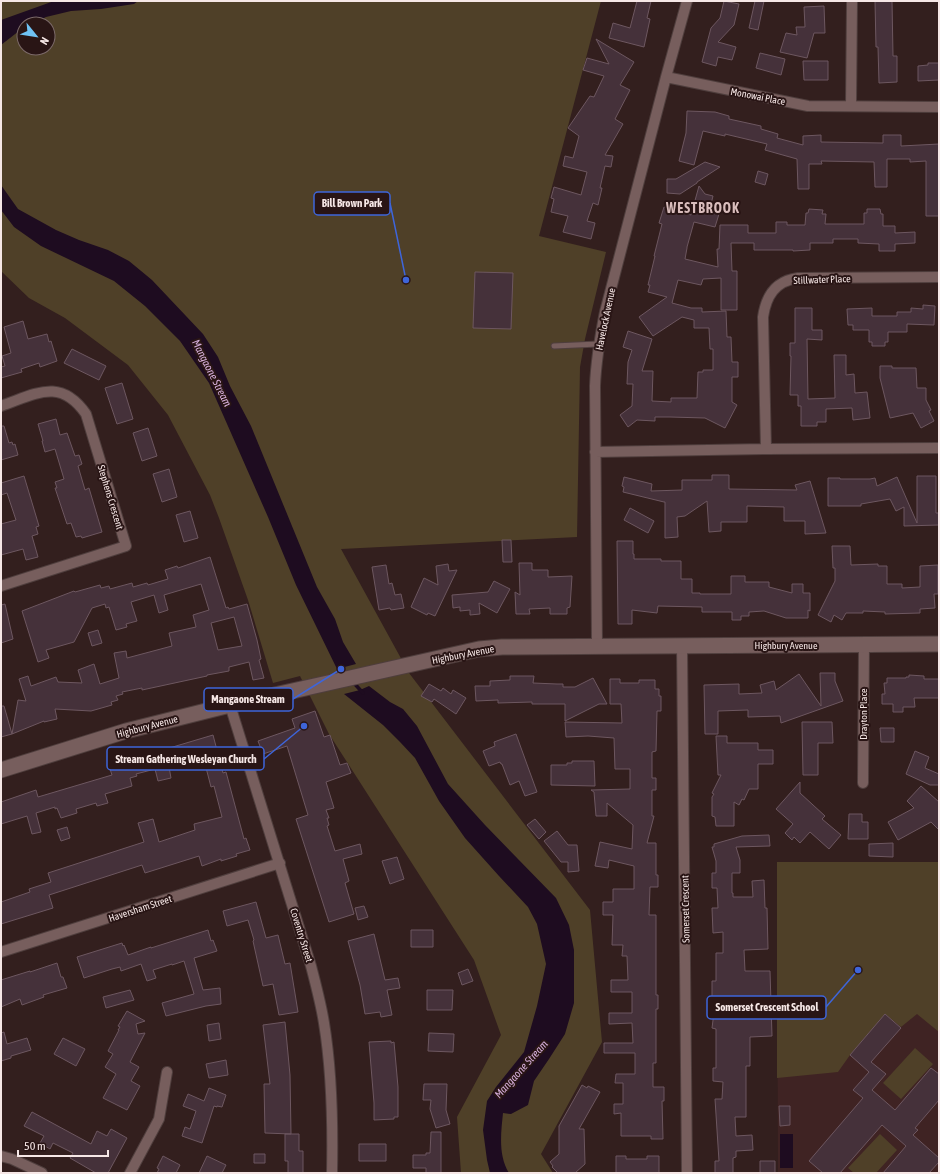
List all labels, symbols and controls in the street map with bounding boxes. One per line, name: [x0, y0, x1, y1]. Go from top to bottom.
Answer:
north arrow: [16, 16, 56, 56]
text: N: [38, 35, 51, 47]
street label: Monowai Place: [730, 86, 787, 107]
callout: Bill Brown Park: [314, 192, 390, 215]
text: Bill Brown Park: [322, 197, 382, 209]
district label: WESTBROOK: [665, 200, 740, 216]
street label: Stillwater Place: [793, 273, 851, 286]
street label: Havelock Avenue: [594, 286, 618, 351]
water label: Mangaone Stream: [190, 338, 234, 408]
street label: Stephens Crescent: [95, 464, 126, 531]
street label: Highbury Avenue: [755, 640, 818, 651]
street label: Highbury Avenue: [431, 643, 495, 666]
callout: Mangaone Stream: [204, 688, 293, 711]
street label: Drayton Place: [858, 688, 869, 740]
text: Mangaone Stream: [211, 693, 285, 705]
street label: Highbury Avenue: [115, 713, 179, 740]
callout: Stream Gathering Wesleyan Church: [107, 747, 264, 770]
text: Stream Gathering Wesleyan Church: [115, 753, 257, 765]
street label: Somerset Crescent: [679, 875, 692, 943]
street label: Haversham Street: [107, 893, 173, 924]
street label: Coventry Street: [288, 907, 315, 964]
callout: Somerset Crescent School: [707, 996, 826, 1019]
text: Somerset Crescent School: [716, 1001, 820, 1013]
water label: Mangaone Stream: [492, 1038, 550, 1100]
scale bar: [18, 1132, 108, 1158]
text: 50 m: [24, 1139, 46, 1153]

